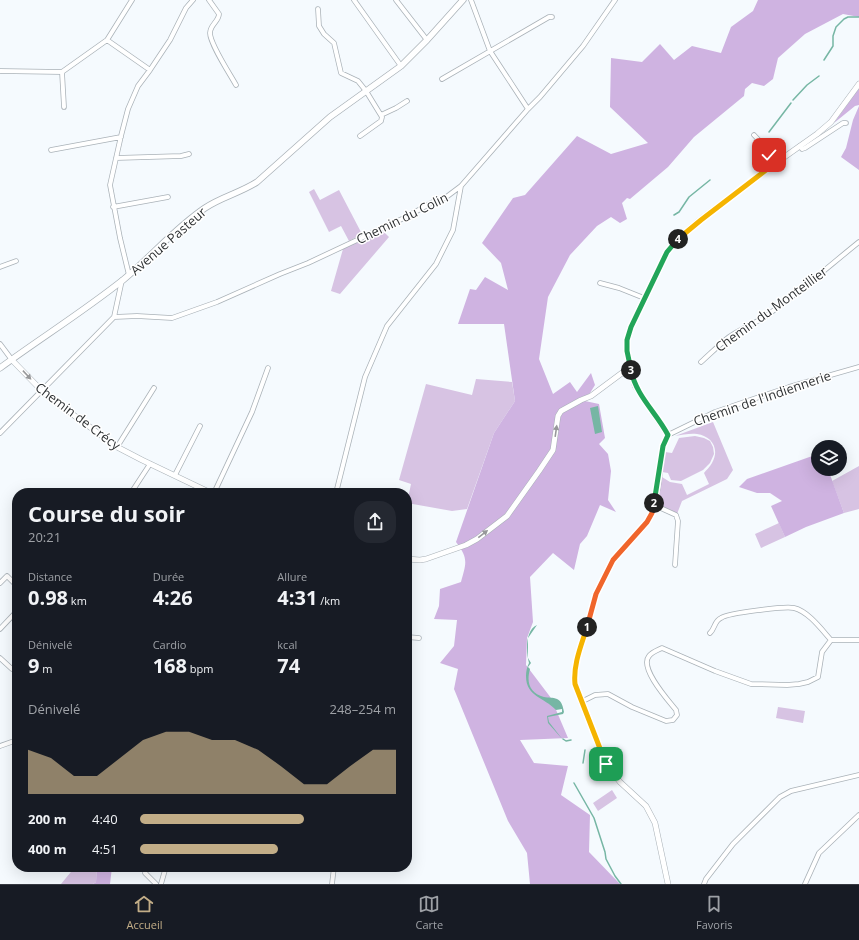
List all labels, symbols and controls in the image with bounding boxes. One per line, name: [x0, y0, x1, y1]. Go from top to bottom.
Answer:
pin: [752, 138, 786, 172]
icon: check: [758, 144, 780, 166]
street label: Chemin du Colin: [353, 188, 451, 248]
street label: Avenue Pasteur: [126, 203, 210, 279]
pin: 4: [668, 229, 688, 249]
text: 4: [675, 231, 681, 246]
street label: Chemin du Monteillier: [711, 262, 831, 356]
pin: 3: [621, 360, 641, 380]
text: 3: [628, 362, 634, 377]
street label: Chemin de l'Indiennerie: [691, 366, 833, 430]
one-way arrow: [22, 370, 31, 380]
street label: Chemin de Crécy: [32, 378, 125, 454]
one-way arrow: [553, 425, 559, 437]
map controls: [811, 440, 847, 476]
button: layers: [811, 440, 847, 476]
pin: 2: [644, 493, 664, 513]
text: 2: [651, 495, 657, 510]
text: Course du soir: [28, 498, 185, 528]
button: share: [354, 501, 396, 543]
text: 20:21: [28, 528, 61, 546]
one-way arrow: [478, 530, 488, 538]
text: Distance: [28, 569, 72, 584]
text: Durée: [153, 569, 184, 584]
text: Allure: [277, 569, 307, 584]
text: 0.98: [28, 584, 68, 611]
text: 4:26: [153, 584, 193, 611]
text: 4:31: [277, 584, 317, 611]
text: km: [68, 593, 87, 608]
text: /km: [317, 593, 340, 608]
pin: 1: [577, 617, 597, 637]
text: 1: [584, 619, 590, 634]
text: Dénivelé: [28, 637, 72, 652]
text: Cardio: [153, 637, 186, 652]
text: kcal: [277, 637, 297, 652]
text: 9: [28, 652, 39, 679]
text: 168: [153, 652, 187, 679]
text: 74: [277, 652, 300, 679]
text: m: [39, 661, 52, 676]
text: bpm: [187, 661, 213, 676]
text: Dénivelé: [28, 700, 80, 718]
text: 248–254 m: [329, 700, 396, 718]
pin: [589, 747, 623, 781]
icon: arrive: [595, 753, 617, 775]
text: 200 m: [28, 810, 66, 828]
text: 4:40: [92, 810, 118, 828]
text: 400 m: [28, 840, 66, 858]
text: 4:51: [92, 840, 118, 858]
tab: Accueil: [126, 893, 162, 932]
tab: Carte: [415, 893, 443, 932]
tab: Favoris: [696, 893, 733, 932]

